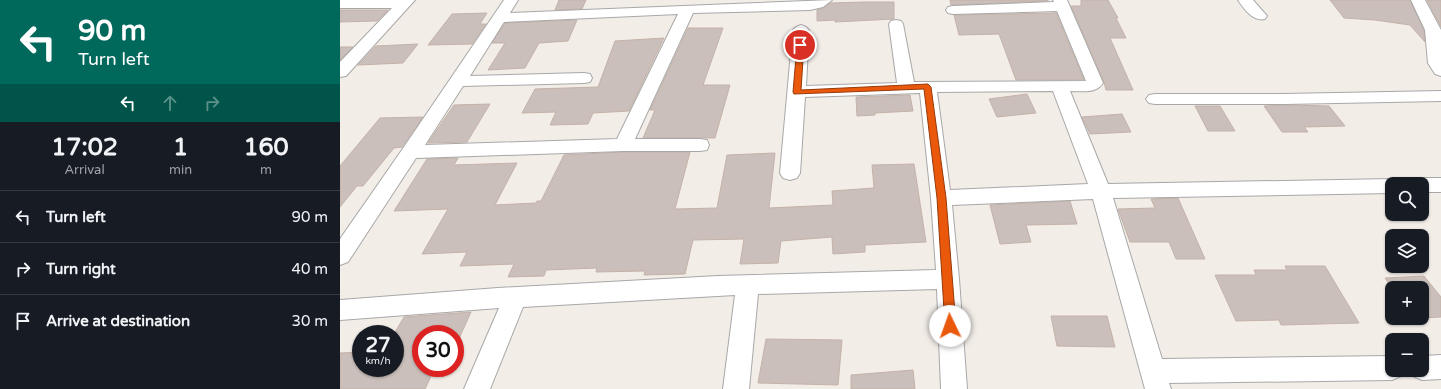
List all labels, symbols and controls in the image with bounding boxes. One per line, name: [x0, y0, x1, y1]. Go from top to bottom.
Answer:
text: 90 m: [78, 14, 146, 48]
icon: left: [12, 16, 64, 68]
pin: [783, 28, 817, 62]
icon: arrive: [789, 34, 811, 56]
text: Turn left: [78, 48, 150, 70]
icon: left: [117, 92, 139, 114]
icon: ahead: [159, 92, 181, 114]
icon: right: [201, 92, 223, 114]
text: 17:02: [51, 133, 118, 162]
text: 1: [173, 133, 188, 162]
text: 160: [243, 133, 289, 162]
text: Arrival: [64, 162, 105, 178]
text: min: [169, 162, 192, 178]
text: m: [260, 162, 272, 178]
map controls: [1385, 177, 1429, 377]
button: search: [1385, 177, 1429, 221]
icon: left: [12, 206, 34, 228]
text: Turn left: [46, 208, 106, 226]
text: 90 m: [291, 208, 328, 226]
button: layers: [1385, 229, 1429, 273]
icon: right: [12, 258, 34, 280]
text: Turn right: [46, 260, 116, 278]
text: 40 m: [291, 260, 328, 278]
button: +: [1385, 281, 1429, 325]
position arrow: [929, 305, 971, 347]
icon: arrive: [12, 310, 34, 332]
text: Arrive at destination: [46, 312, 190, 330]
text: 30 m: [291, 312, 328, 330]
speed limit sign: 30: [412, 325, 464, 377]
button: −: [1385, 333, 1429, 377]
text: 27: [365, 334, 391, 358]
text: km/h: [365, 355, 391, 367]

